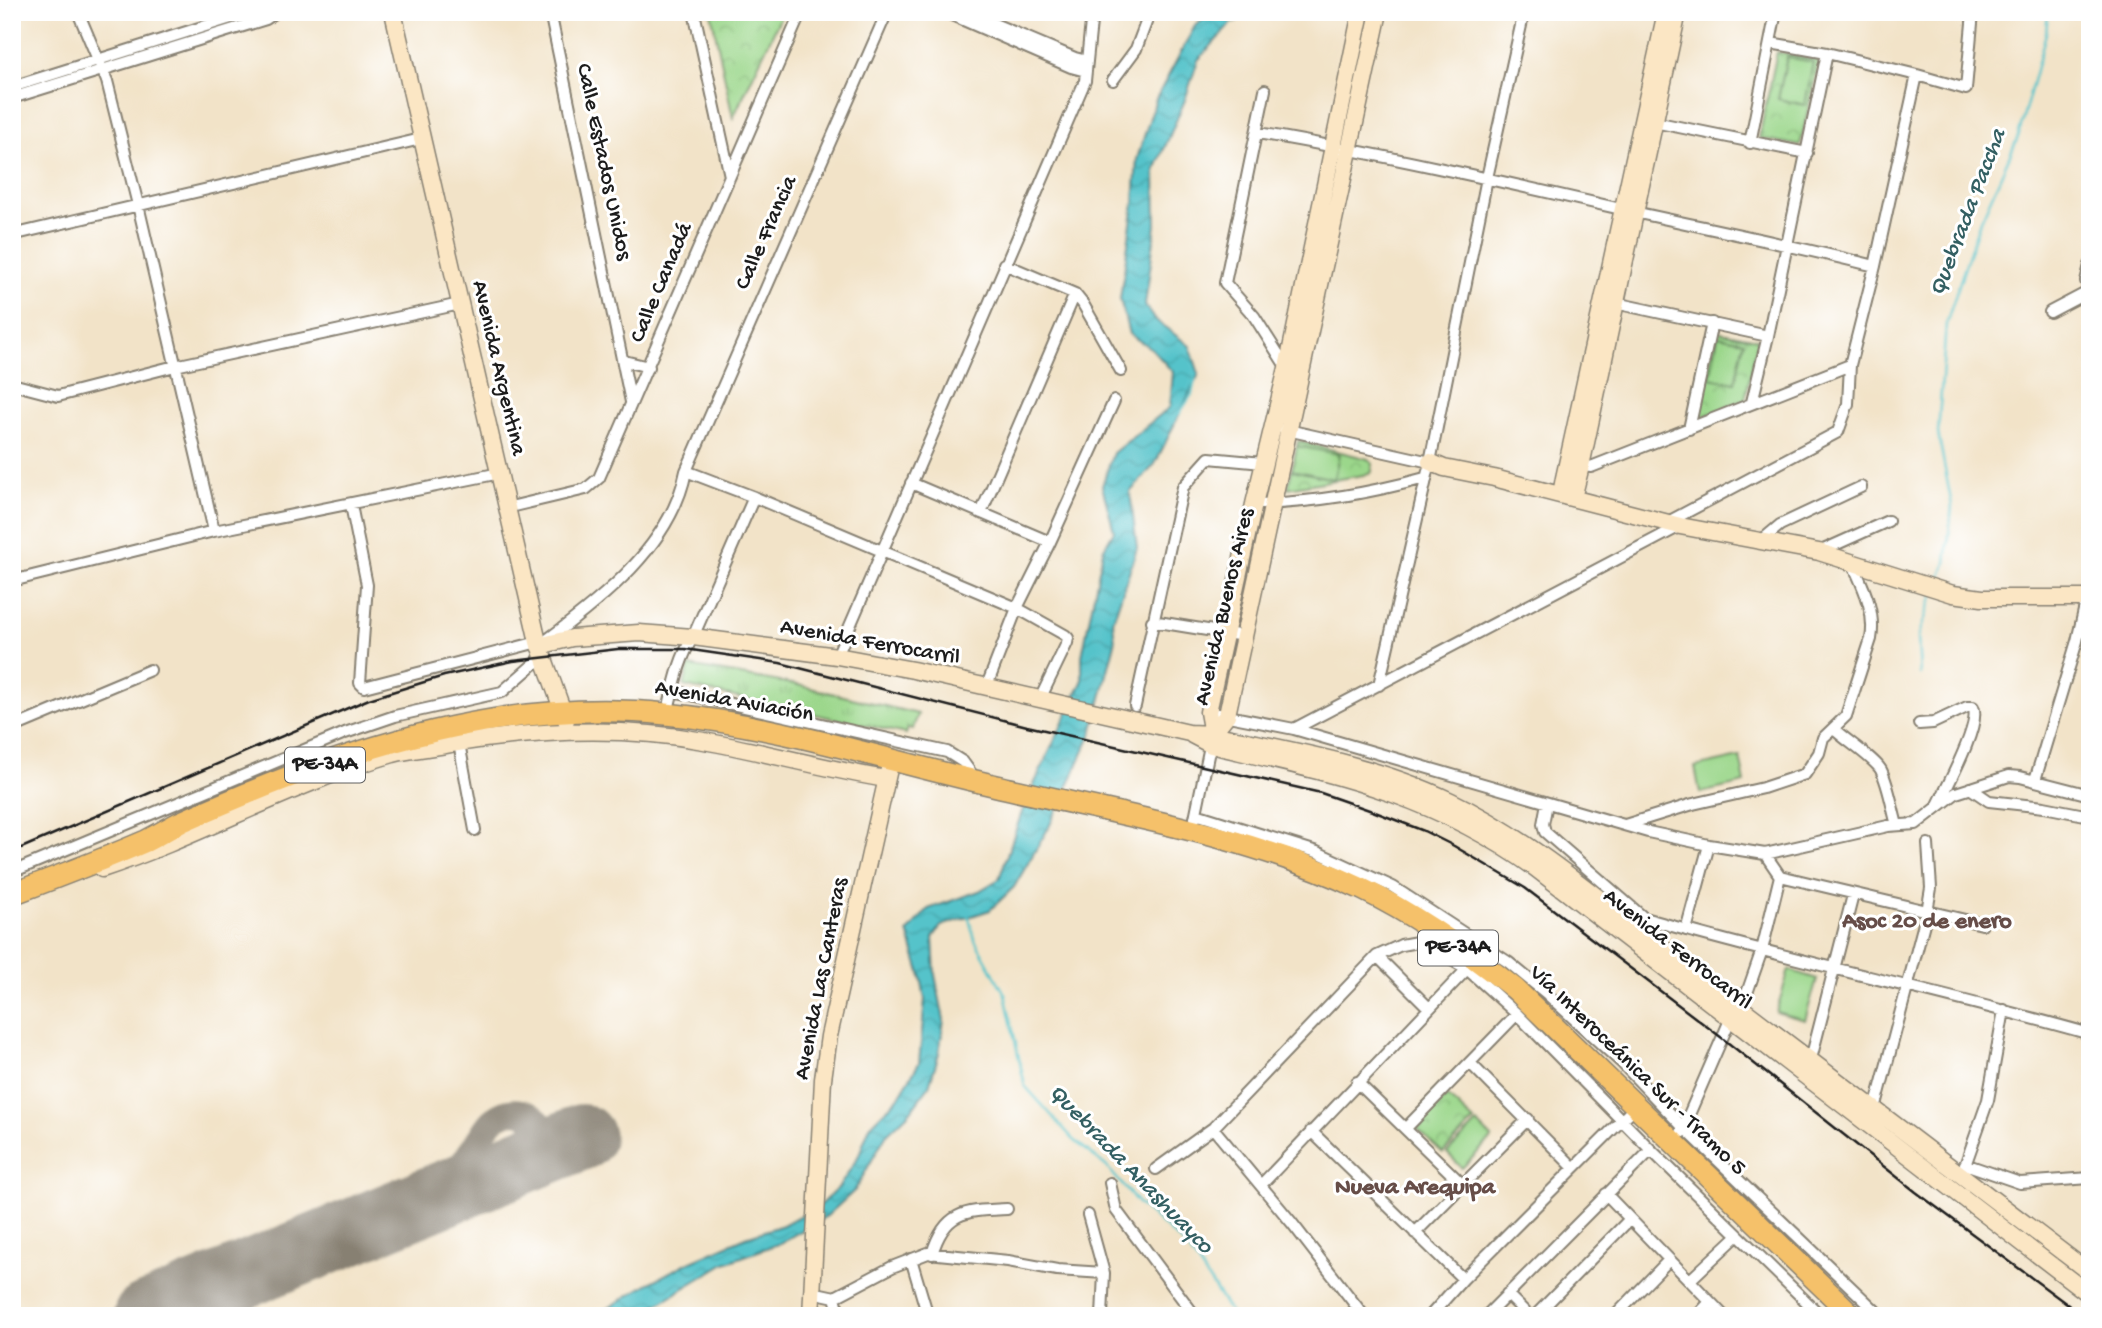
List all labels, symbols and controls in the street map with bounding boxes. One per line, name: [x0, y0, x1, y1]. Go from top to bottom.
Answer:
street label: Calle Estados Unidos: [569, 61, 637, 263]
water label: Quebrada Paccha: [1924, 124, 2015, 301]
street label: Calle Francia: [730, 171, 805, 294]
street label: Calle Canadá: [625, 218, 700, 347]
street label: Avenida Argentina: [465, 278, 532, 459]
street label: Avenida Buenos Aires: [1189, 505, 1261, 708]
street label: Avenida Ferrocarril: [778, 614, 962, 672]
street label: Avenida Aviación: [653, 675, 815, 729]
road number: PE-34A: [285, 748, 365, 782]
street label: Avenida Las Canteras: [789, 875, 855, 1082]
street label: Avenida Ferrocarril: [1597, 883, 1757, 1017]
district label: Asoc 20 de enero: [1841, 908, 2012, 937]
road number: PE-34A: [1418, 930, 1498, 965]
street label: Vía Interoceánica Sur - Tramo 5: [1522, 959, 1751, 1182]
water label: Quebrada Anashuayco: [1041, 1079, 1220, 1262]
district label: Nueva Arequipa: [1335, 1174, 1497, 1203]

